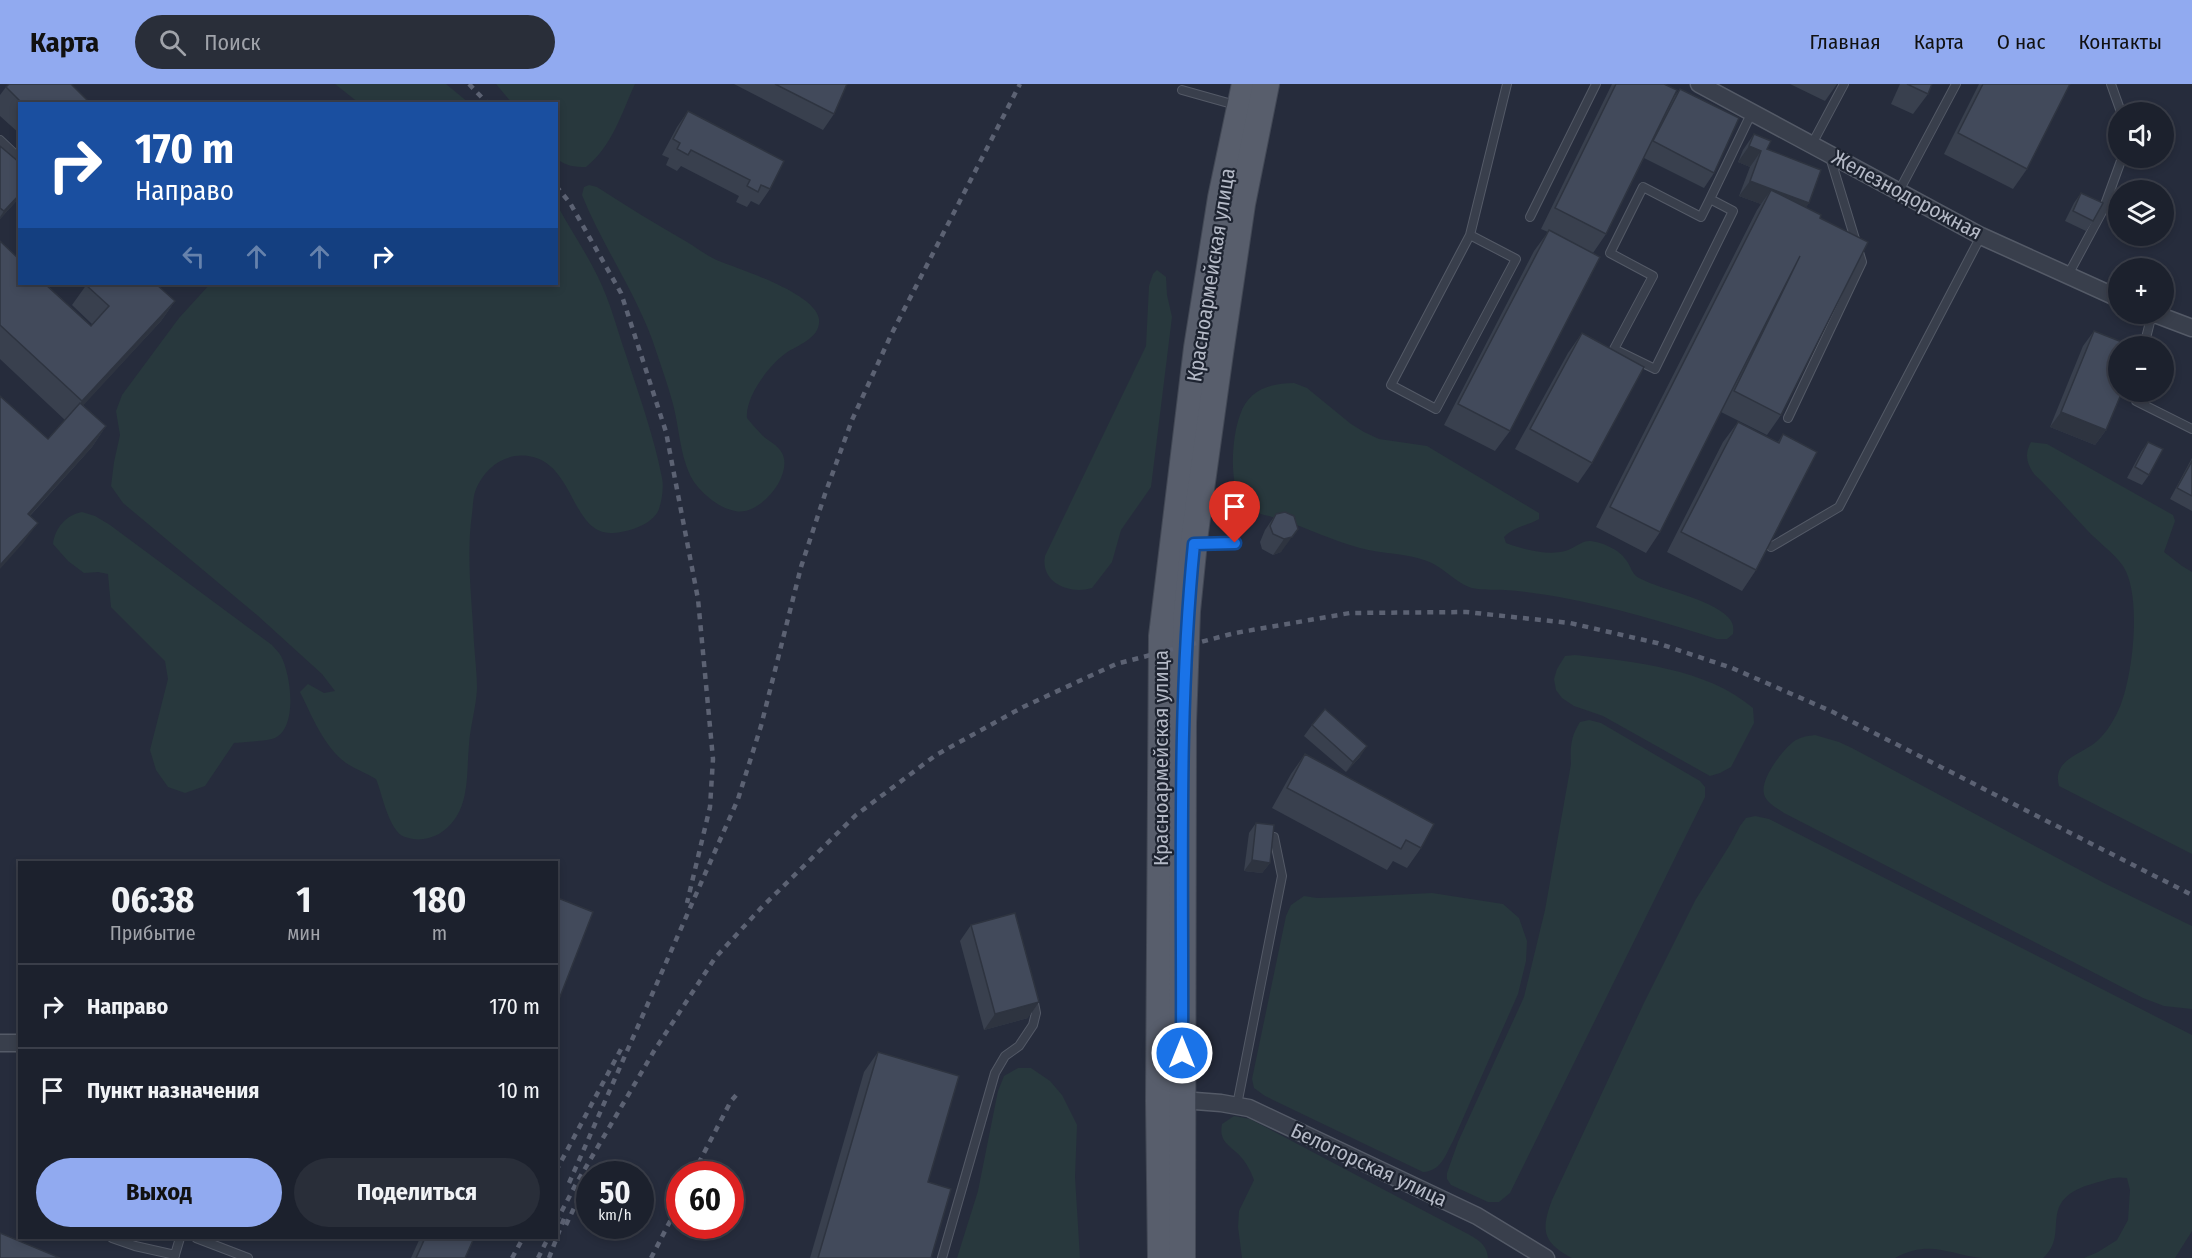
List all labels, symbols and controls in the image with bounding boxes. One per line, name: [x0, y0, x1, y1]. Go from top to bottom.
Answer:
search box: [135, 15, 555, 69]
text: Карта: [30, 26, 99, 59]
icon: search: [156, 26, 189, 59]
text: Поиск: [204, 29, 261, 56]
text: Главная: [1810, 29, 1881, 55]
text: Карта: [1914, 29, 1964, 55]
text: О нас: [1997, 29, 2045, 55]
text: Контакты: [2078, 29, 2162, 55]
map controls: [2108, 102, 2174, 402]
button: sound: [2108, 102, 2174, 168]
text: 170 m: [135, 124, 234, 174]
icon: right: [36, 126, 114, 204]
street label: Железнодорожная: [1827, 144, 1987, 246]
street label: Красноармейская улица: [1181, 166, 1241, 384]
text: Направо: [135, 175, 234, 207]
button: layers: [2108, 180, 2174, 246]
icon: left: [177, 240, 210, 273]
icon: ahead: [240, 240, 273, 273]
icon: ahead: [303, 240, 336, 273]
icon: right: [366, 240, 399, 273]
button: +: [2108, 258, 2174, 324]
button: −: [2108, 336, 2174, 402]
pin: [1209, 481, 1260, 543]
icon: arrive: [1218, 490, 1251, 523]
street label: Красноармейская улица: [1148, 650, 1174, 866]
text: 06:38: [111, 878, 194, 922]
text: 1: [296, 878, 312, 922]
text: 180: [412, 878, 466, 922]
text: Прибытие: [110, 921, 196, 945]
text: мин: [287, 921, 321, 945]
text: m: [432, 921, 447, 945]
icon: right: [36, 990, 69, 1023]
text: Направо: [87, 993, 168, 1020]
text: 170 m: [489, 993, 540, 1020]
position arrow: [1150, 1021, 1214, 1085]
icon: arrive: [36, 1074, 69, 1107]
text: Пункт назначения: [87, 1077, 259, 1104]
text: 10 m: [498, 1077, 540, 1104]
street label: Белогорская улица: [1287, 1117, 1451, 1213]
button: Выход: [36, 1158, 282, 1227]
button: Поделиться: [294, 1158, 540, 1227]
speed limit sign: 60: [666, 1161, 744, 1239]
text: 50: [599, 1175, 631, 1211]
text: km/h: [598, 1206, 632, 1224]

